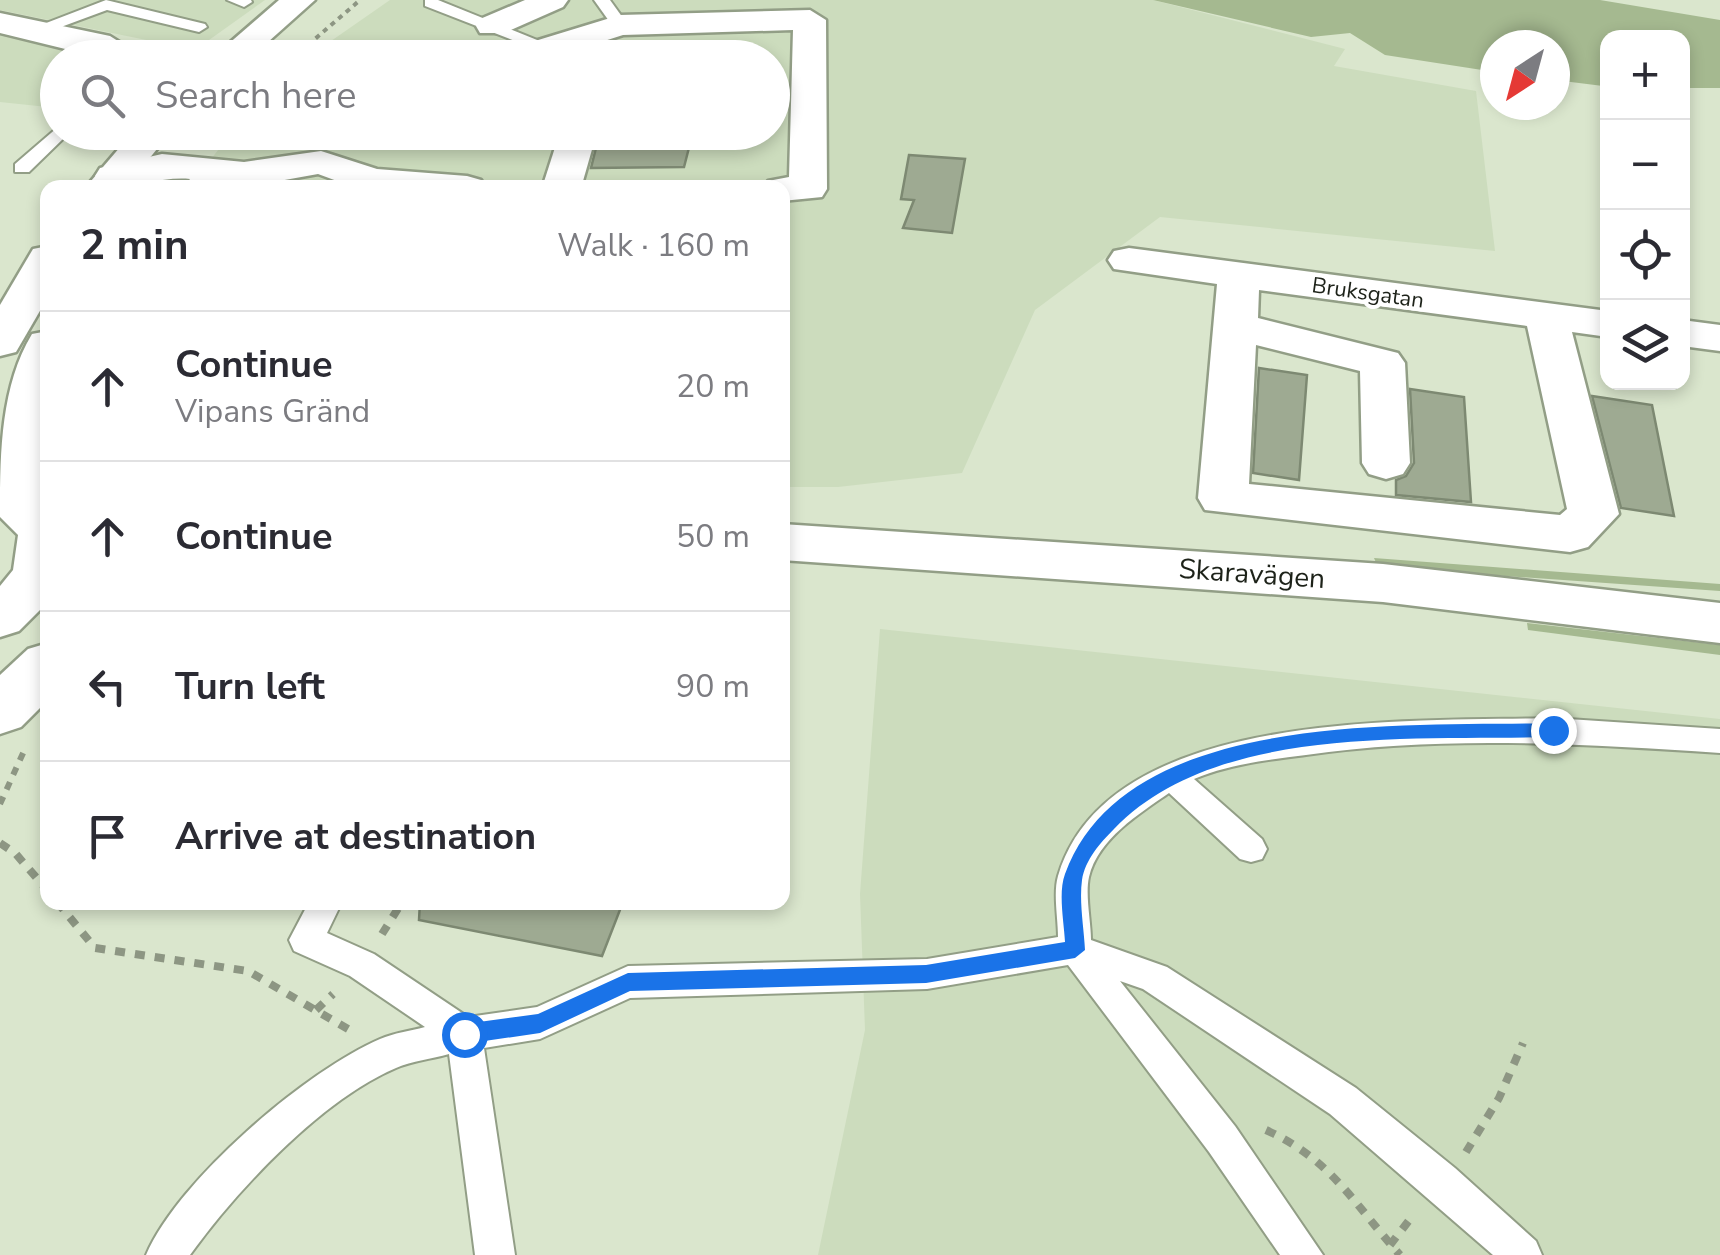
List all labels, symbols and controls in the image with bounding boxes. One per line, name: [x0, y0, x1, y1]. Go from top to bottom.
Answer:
north arrow: [1480, 30, 1570, 120]
map controls: [1600, 30, 1690, 390]
button: +: [1600, 30, 1690, 120]
search box: [40, 40, 790, 150]
icon: search: [75, 68, 130, 123]
text: Search here: [155, 70, 356, 121]
button: −: [1600, 120, 1690, 210]
button: locate: [1600, 210, 1690, 300]
text: 2 min: [80, 217, 189, 274]
text: Walk · 160 m: [557, 224, 750, 267]
street label: Bruksgatan: [1310, 270, 1426, 316]
button: layers: [1600, 300, 1690, 390]
text: Continue: [175, 339, 333, 390]
icon: ahead: [80, 359, 135, 414]
text: 20 m: [676, 365, 750, 408]
text: Vipans Gränd: [175, 390, 370, 433]
icon: ahead: [80, 509, 135, 564]
text: Continue: [175, 511, 333, 562]
text: 50 m: [676, 515, 750, 558]
street label: Skaravägen: [1177, 550, 1326, 598]
icon: left: [80, 659, 135, 714]
text: Turn left: [175, 661, 325, 712]
text: 90 m: [676, 665, 750, 708]
route end: [1531, 708, 1577, 754]
icon: arrive: [80, 809, 135, 864]
text: Arrive at destination: [175, 811, 536, 862]
route start: [442, 1012, 488, 1058]

